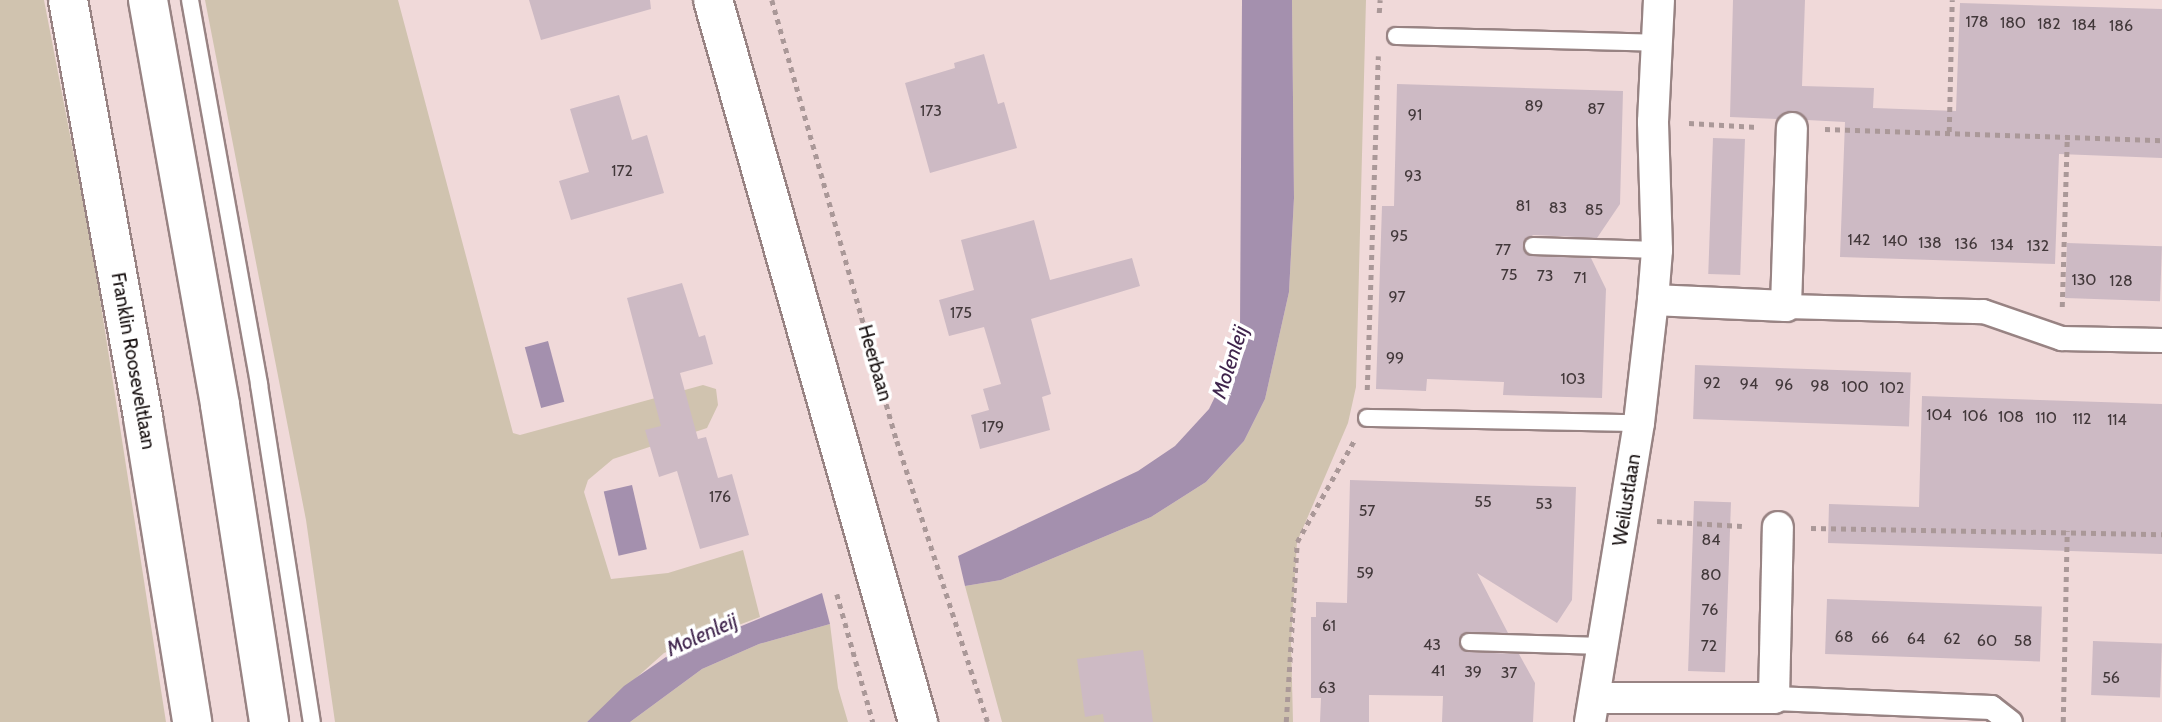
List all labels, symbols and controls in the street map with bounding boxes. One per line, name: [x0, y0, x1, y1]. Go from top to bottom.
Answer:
house number: 178: [1966, 12, 1988, 32]
house number: 180: [2000, 13, 2026, 33]
house number: 182: [2037, 14, 2061, 34]
house number: 184: [2072, 15, 2096, 35]
house number: 186: [2109, 16, 2133, 36]
house number: 89: [1525, 96, 1543, 116]
house number: 87: [1587, 99, 1605, 119]
house number: 173: [920, 101, 942, 121]
house number: 91: [1408, 105, 1422, 125]
house number: 172: [611, 161, 633, 181]
house number: 93: [1404, 166, 1422, 186]
house number: 81: [1516, 196, 1530, 216]
house number: 83: [1549, 198, 1567, 218]
house number: 85: [1585, 200, 1603, 220]
house number: 95: [1390, 226, 1408, 246]
house number: 142: [1848, 230, 1870, 250]
house number: 140: [1882, 231, 1908, 251]
house number: 138: [1918, 233, 1942, 253]
house number: 136: [1955, 234, 1977, 254]
house number: 134: [1990, 235, 2014, 255]
house number: 132: [2027, 236, 2049, 256]
house number: 77: [1495, 240, 1511, 260]
house number: 75: [1501, 265, 1517, 285]
house number: 73: [1537, 266, 1553, 286]
house number: 71: [1573, 268, 1587, 288]
house number: 130: [2071, 270, 2097, 290]
street label: Franklin Rooseveltlaan: [106, 271, 160, 451]
house number: 128: [2109, 271, 2133, 291]
house number: 97: [1388, 287, 1406, 307]
house number: 175: [950, 303, 972, 323]
street label: Heerbaan: [853, 322, 897, 404]
water label: Molenleij: [1206, 322, 1254, 402]
house number: 99: [1386, 348, 1404, 368]
house number: 103: [1560, 369, 1586, 389]
house number: 92: [1703, 373, 1721, 393]
house number: 94: [1740, 374, 1758, 394]
house number: 96: [1775, 375, 1793, 395]
house number: 98: [1811, 376, 1829, 396]
house number: 100: [1841, 377, 1869, 397]
house number: 102: [1880, 378, 1904, 398]
house number: 104: [1926, 405, 1952, 425]
house number: 106: [1962, 406, 1988, 426]
house number: 108: [1998, 407, 2024, 427]
house number: 110: [2035, 408, 2057, 428]
house number: 112: [2073, 409, 2091, 429]
house number: 114: [2107, 410, 2127, 430]
house number: 179: [982, 417, 1004, 437]
street label: Weilustlaan: [1608, 452, 1646, 548]
house number: 176: [709, 487, 731, 507]
house number: 55: [1474, 492, 1492, 512]
house number: 53: [1535, 494, 1553, 514]
house number: 57: [1359, 501, 1375, 521]
house number: 84: [1702, 530, 1720, 550]
house number: 59: [1356, 563, 1374, 583]
house number: 80: [1701, 565, 1721, 585]
house number: 76: [1702, 600, 1718, 620]
water label: Molenleij: [663, 608, 741, 662]
house number: 61: [1322, 616, 1336, 636]
house number: 68: [1835, 627, 1853, 647]
house number: 66: [1871, 628, 1889, 648]
house number: 64: [1907, 629, 1925, 649]
house number: 62: [1943, 629, 1961, 649]
house number: 60: [1977, 631, 1997, 651]
house number: 58: [2014, 631, 2032, 651]
house number: 43: [1423, 635, 1441, 655]
house number: 72: [1701, 636, 1717, 656]
house number: 41: [1431, 661, 1445, 681]
house number: 39: [1464, 662, 1482, 682]
house number: 37: [1501, 663, 1517, 683]
house number: 56: [2102, 668, 2120, 688]
house number: 63: [1318, 678, 1336, 698]

